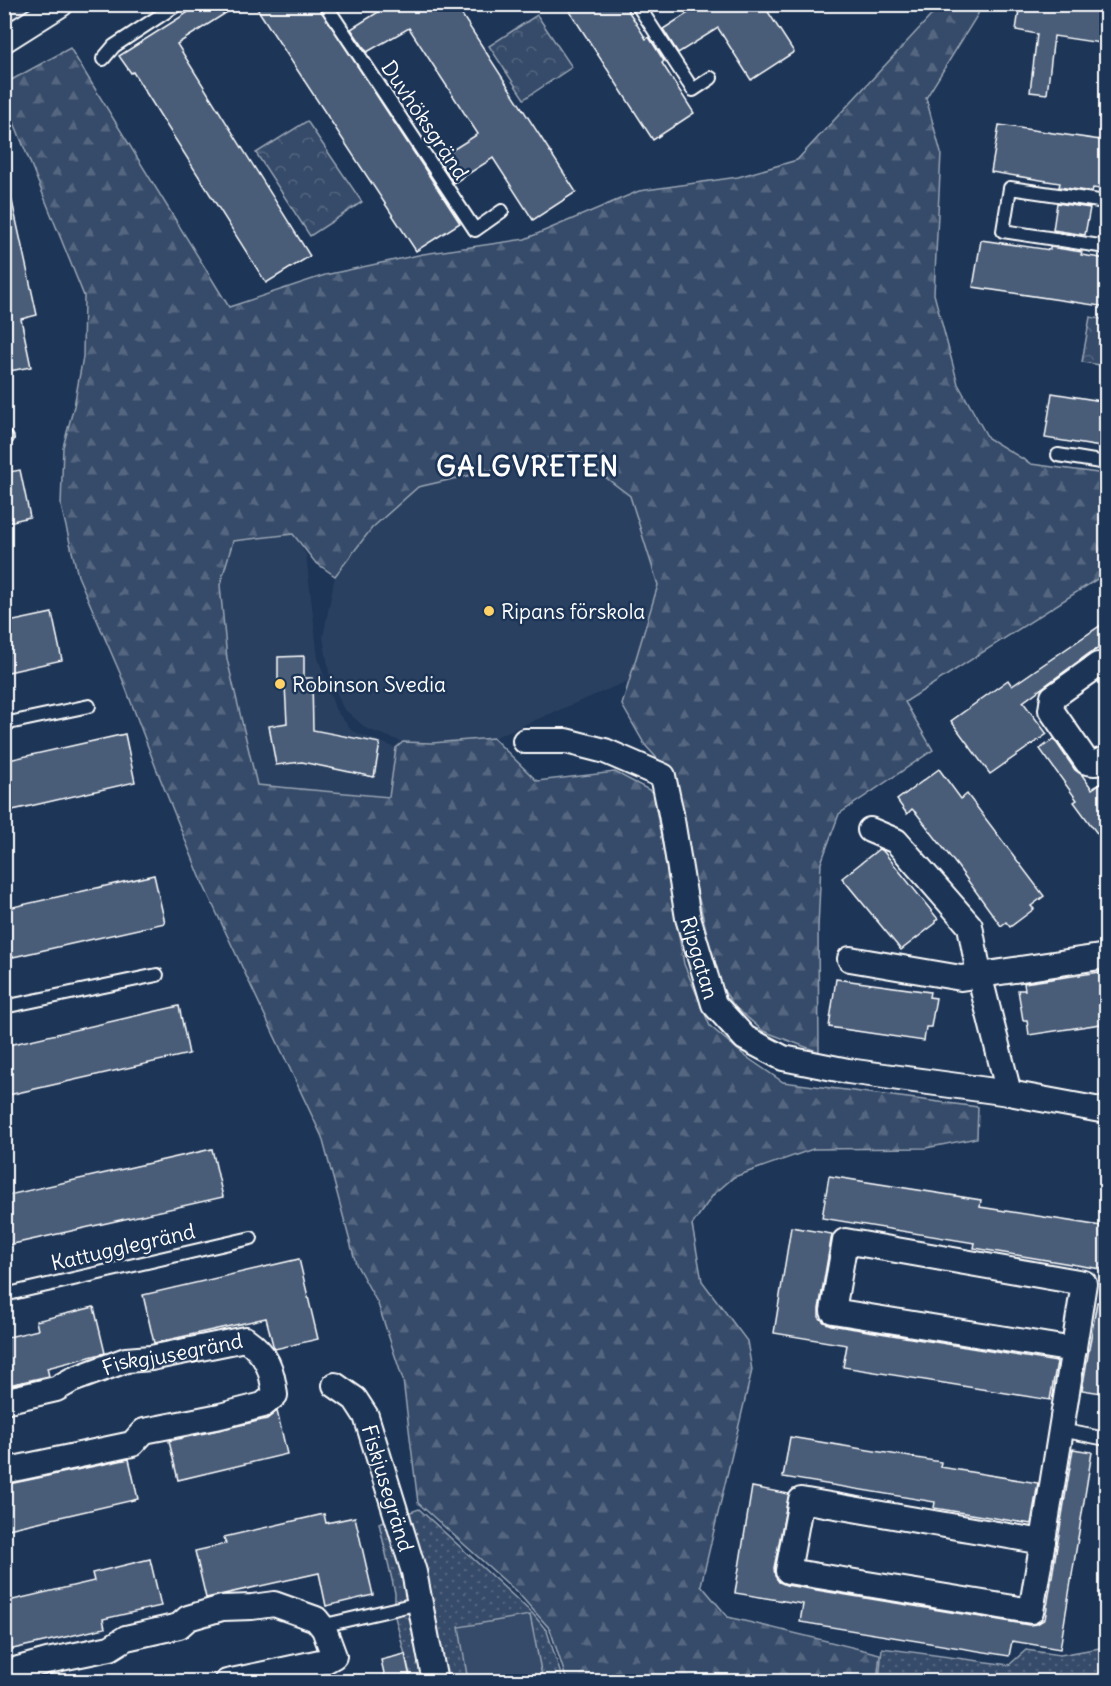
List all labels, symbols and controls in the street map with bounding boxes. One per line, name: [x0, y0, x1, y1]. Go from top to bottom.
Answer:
street label: Duvhöksgränd: [375, 55, 475, 185]
district label: GALGVRETEN: [436, 449, 620, 483]
place label: Ripans förskola: [501, 598, 645, 625]
marker: Ripans förskola: [482, 604, 496, 618]
place label: Robinson Svedia: [292, 671, 446, 698]
marker: Robinson Svedia: [273, 677, 287, 691]
street label: Ripgatan: [675, 913, 725, 1002]
street label: Kattugglegränd: [48, 1217, 198, 1277]
street label: Fiskgjusegränd: [98, 1326, 245, 1381]
street label: Fiskjusegränd: [356, 1421, 420, 1555]

